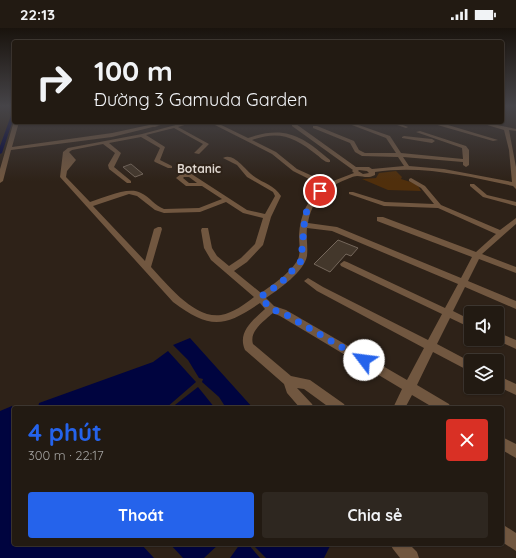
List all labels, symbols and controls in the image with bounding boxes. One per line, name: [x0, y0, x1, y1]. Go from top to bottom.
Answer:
text: 22:13: [20, 5, 55, 24]
text: 100 m: [94, 53, 173, 88]
icon: right: [28, 56, 80, 108]
text: Đường 3 Gamuda Garden: [94, 88, 308, 111]
district label: Botanic: [177, 161, 221, 176]
pin: [303, 174, 337, 208]
icon: arrive: [309, 180, 331, 202]
map controls: [464, 306, 504, 394]
button: sound: [464, 306, 504, 346]
position arrow: [343, 339, 385, 381]
button: layers: [464, 354, 504, 394]
text: 4 phút: [28, 417, 102, 447]
button: close: [446, 419, 488, 461]
text: 300 m · 22:17: [28, 447, 104, 463]
button: Thoát: [28, 492, 254, 538]
button: Chia sẻ: [262, 492, 488, 538]

